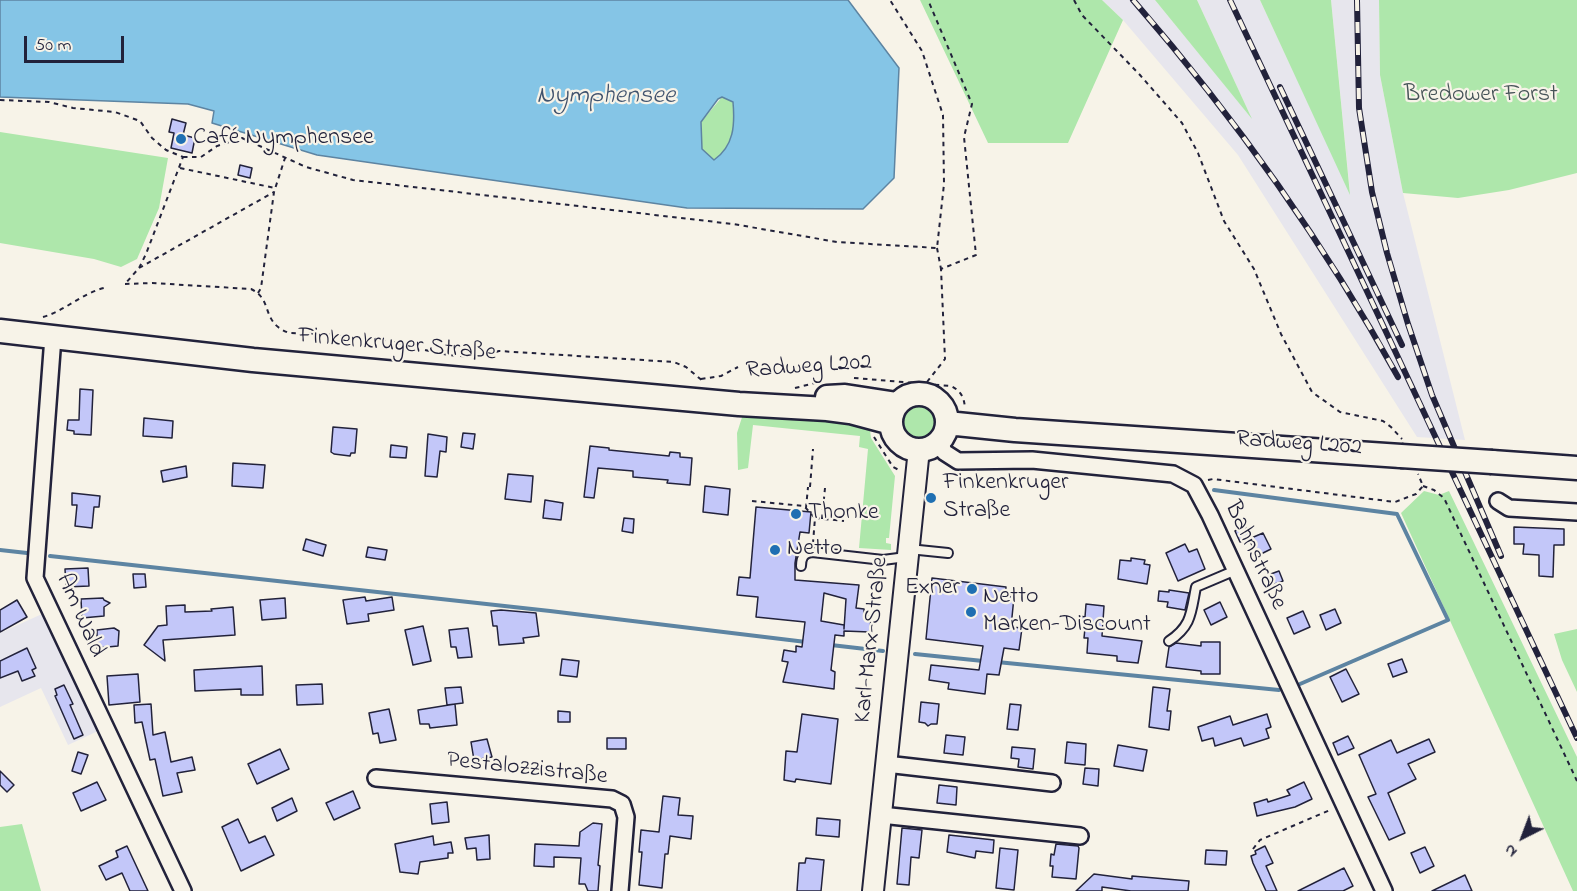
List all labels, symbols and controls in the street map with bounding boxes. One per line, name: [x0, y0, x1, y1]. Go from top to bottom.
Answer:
scale bar: [27, 24, 128, 62]
text: 50 m: [35, 33, 72, 59]
water label: Nymphensee: [537, 82, 675, 114]
park label: Bredower Forst: [1404, 82, 1558, 110]
place label: Café Nymphensee: [193, 125, 374, 153]
marker: Café Nymphensee: [174, 132, 188, 146]
street label: Finkenkruger Straße: [297, 323, 497, 369]
street label: Radweg L202: [745, 349, 873, 387]
street label: Radweg L202: [1235, 426, 1363, 464]
place label: Finkenkruger Straße: [943, 470, 1068, 526]
marker: Finkenkruger Straße: [924, 491, 938, 505]
street label: Bahnstraße: [1216, 497, 1292, 615]
place label: Thonke: [808, 500, 879, 528]
marker: Thonke: [789, 507, 803, 521]
place label: Netto: [787, 536, 843, 564]
marker: Netto: [768, 543, 782, 557]
street label: Karl-Marx-Straße: [850, 555, 896, 725]
street label: Am Wald: [48, 570, 110, 662]
place label: Exner: [905, 575, 960, 603]
marker: Exner: [965, 582, 979, 596]
place label: Netto Marken-Discount: [983, 584, 1151, 640]
marker: Netto Marken-Discount: [964, 605, 978, 619]
street label: Pestalozzistraße: [445, 747, 609, 793]
north arrow: [1493, 807, 1553, 867]
text: N: [1499, 838, 1523, 863]

